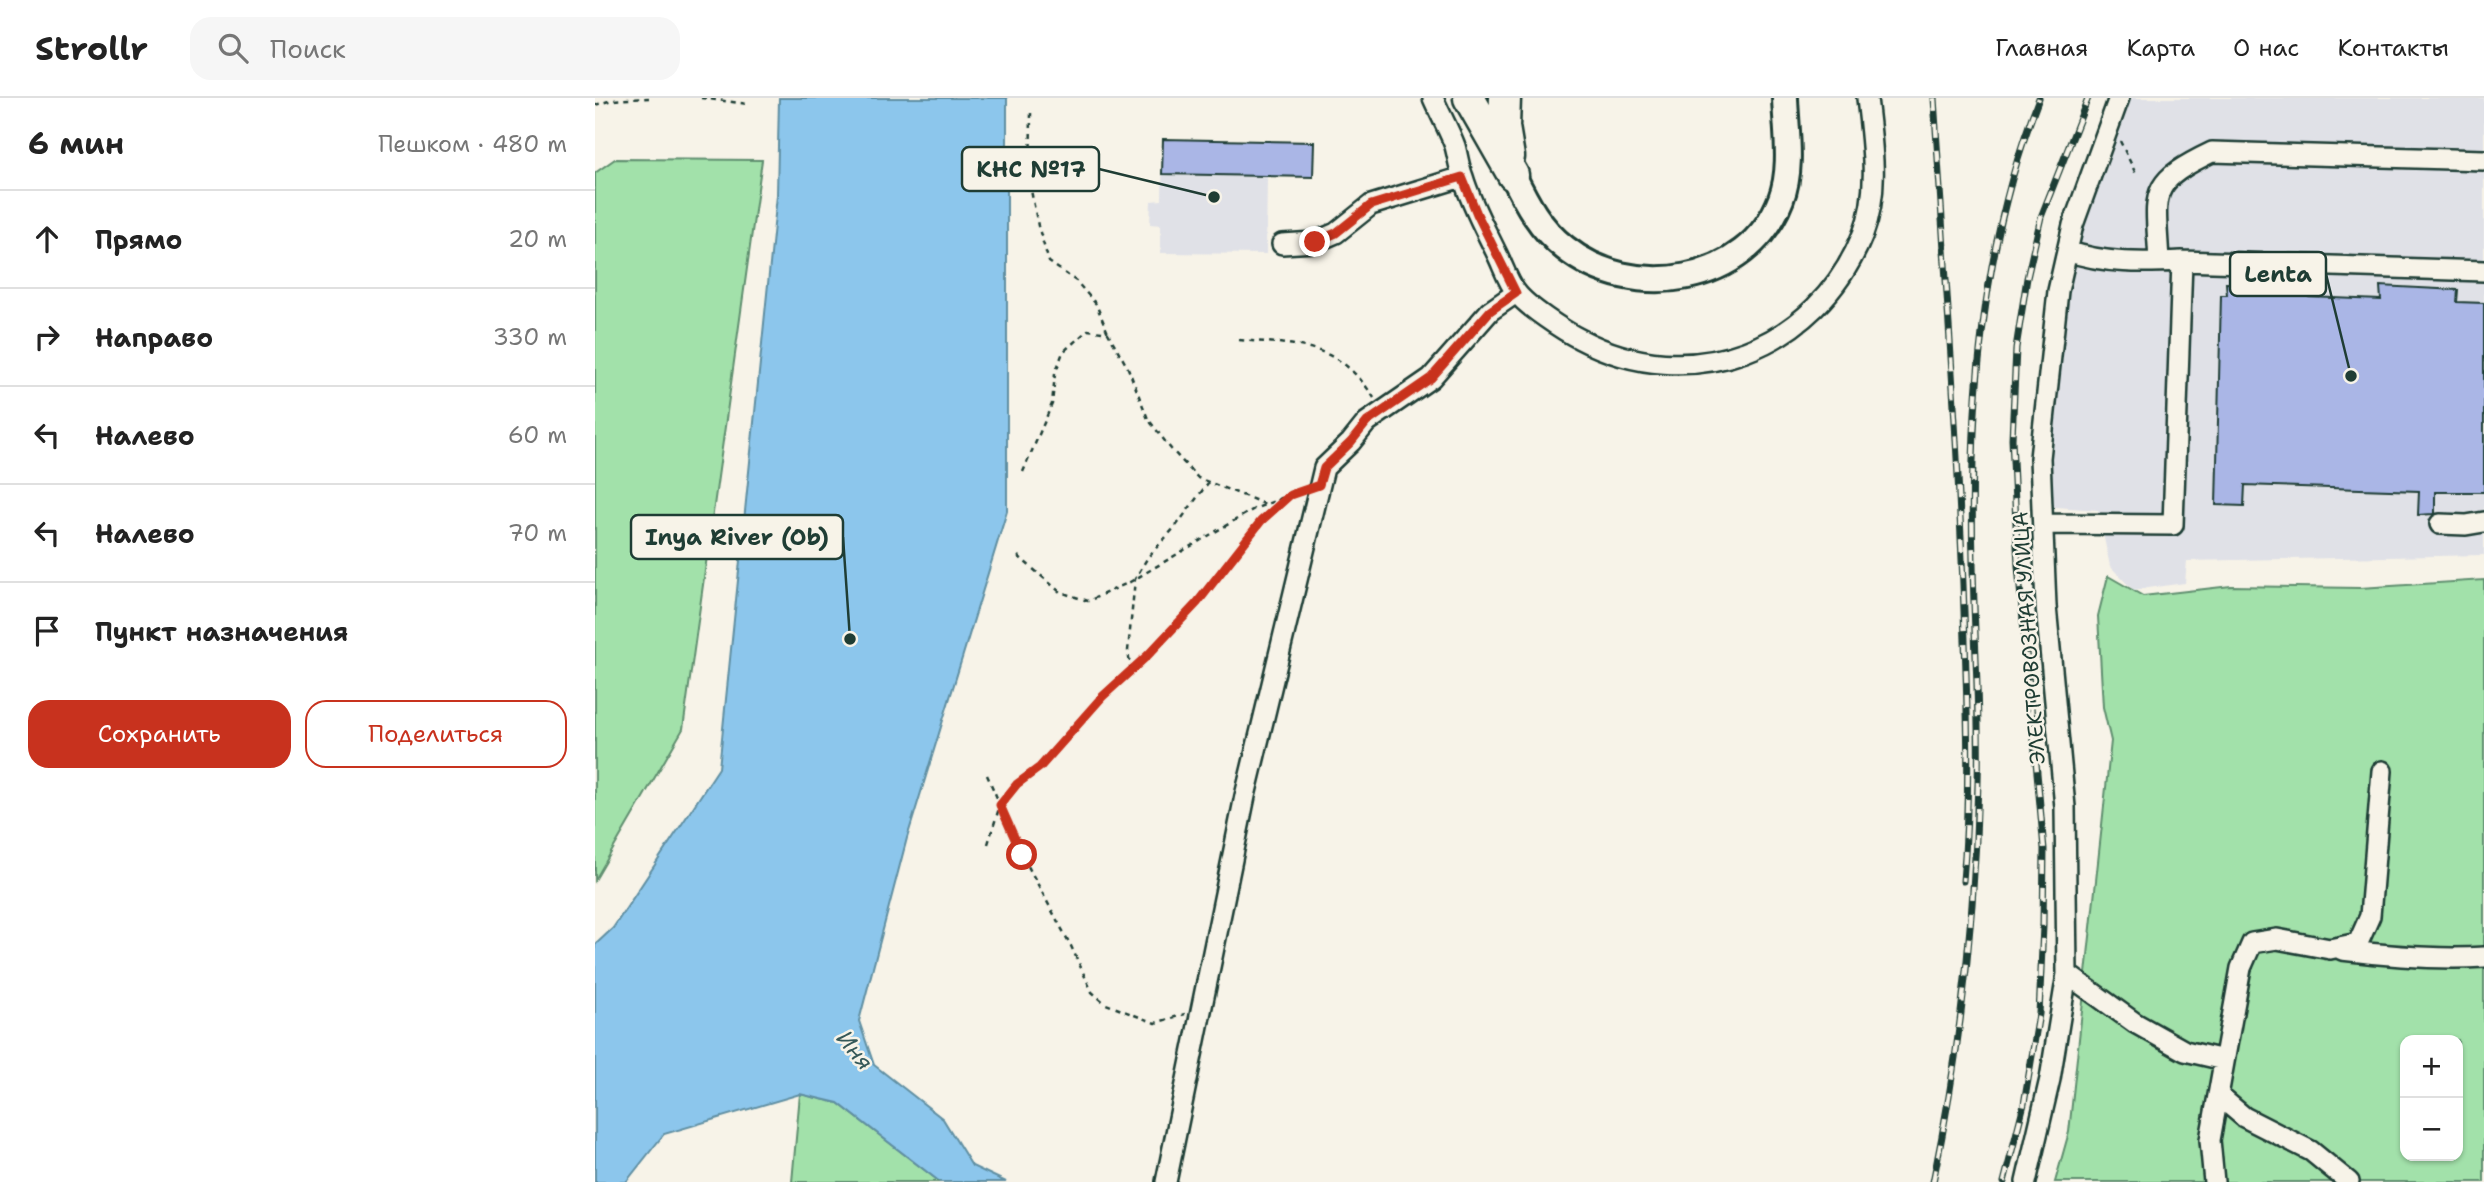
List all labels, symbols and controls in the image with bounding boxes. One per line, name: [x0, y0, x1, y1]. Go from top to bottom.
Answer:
search box: [190, 17, 680, 80]
text: Strollr: [35, 26, 148, 71]
icon: search: [214, 29, 252, 67]
text: Поиск: [270, 31, 346, 66]
text: Главная: [1995, 32, 2088, 64]
text: Карта: [2126, 32, 2195, 64]
text: О нас: [2233, 32, 2299, 64]
text: Контакты: [2337, 32, 2449, 64]
text: 6 мин: [28, 123, 124, 164]
text: Пешком · 480 m: [378, 129, 567, 159]
callout: КНС №17: [962, 147, 1099, 191]
text: КНС №17: [976, 154, 1086, 184]
icon: ahead: [28, 220, 66, 258]
text: Прямо: [95, 222, 183, 257]
text: 20 m: [508, 224, 567, 254]
route end: [1299, 226, 1330, 257]
callout: Lenta: [2230, 252, 2326, 296]
text: Lenta: [2244, 259, 2312, 289]
icon: right: [28, 318, 66, 356]
text: Направо: [95, 320, 213, 355]
text: 330 m: [493, 322, 567, 352]
icon: left: [28, 416, 66, 454]
text: Налево: [95, 418, 195, 453]
text: 60 m: [508, 420, 567, 450]
street label: ЭЛЕКТРОВОЗНАЯ УЛИЦА: [2006, 511, 2052, 765]
icon: left: [28, 514, 66, 552]
callout: Inya River (Ob): [631, 515, 843, 559]
text: Налево: [95, 516, 195, 551]
text: 70 m: [508, 518, 567, 548]
text: Inya River (Ob): [645, 522, 829, 552]
icon: arrive: [28, 612, 66, 650]
text: Пункт назначения: [95, 614, 348, 649]
button: Сохранить: [28, 700, 291, 768]
button: Поделиться: [305, 700, 567, 768]
route start: [1006, 839, 1037, 870]
water label: Иня: [830, 1024, 880, 1076]
map controls: [2400, 1035, 2463, 1161]
button: +: [2400, 1035, 2463, 1098]
button: −: [2400, 1098, 2463, 1161]

